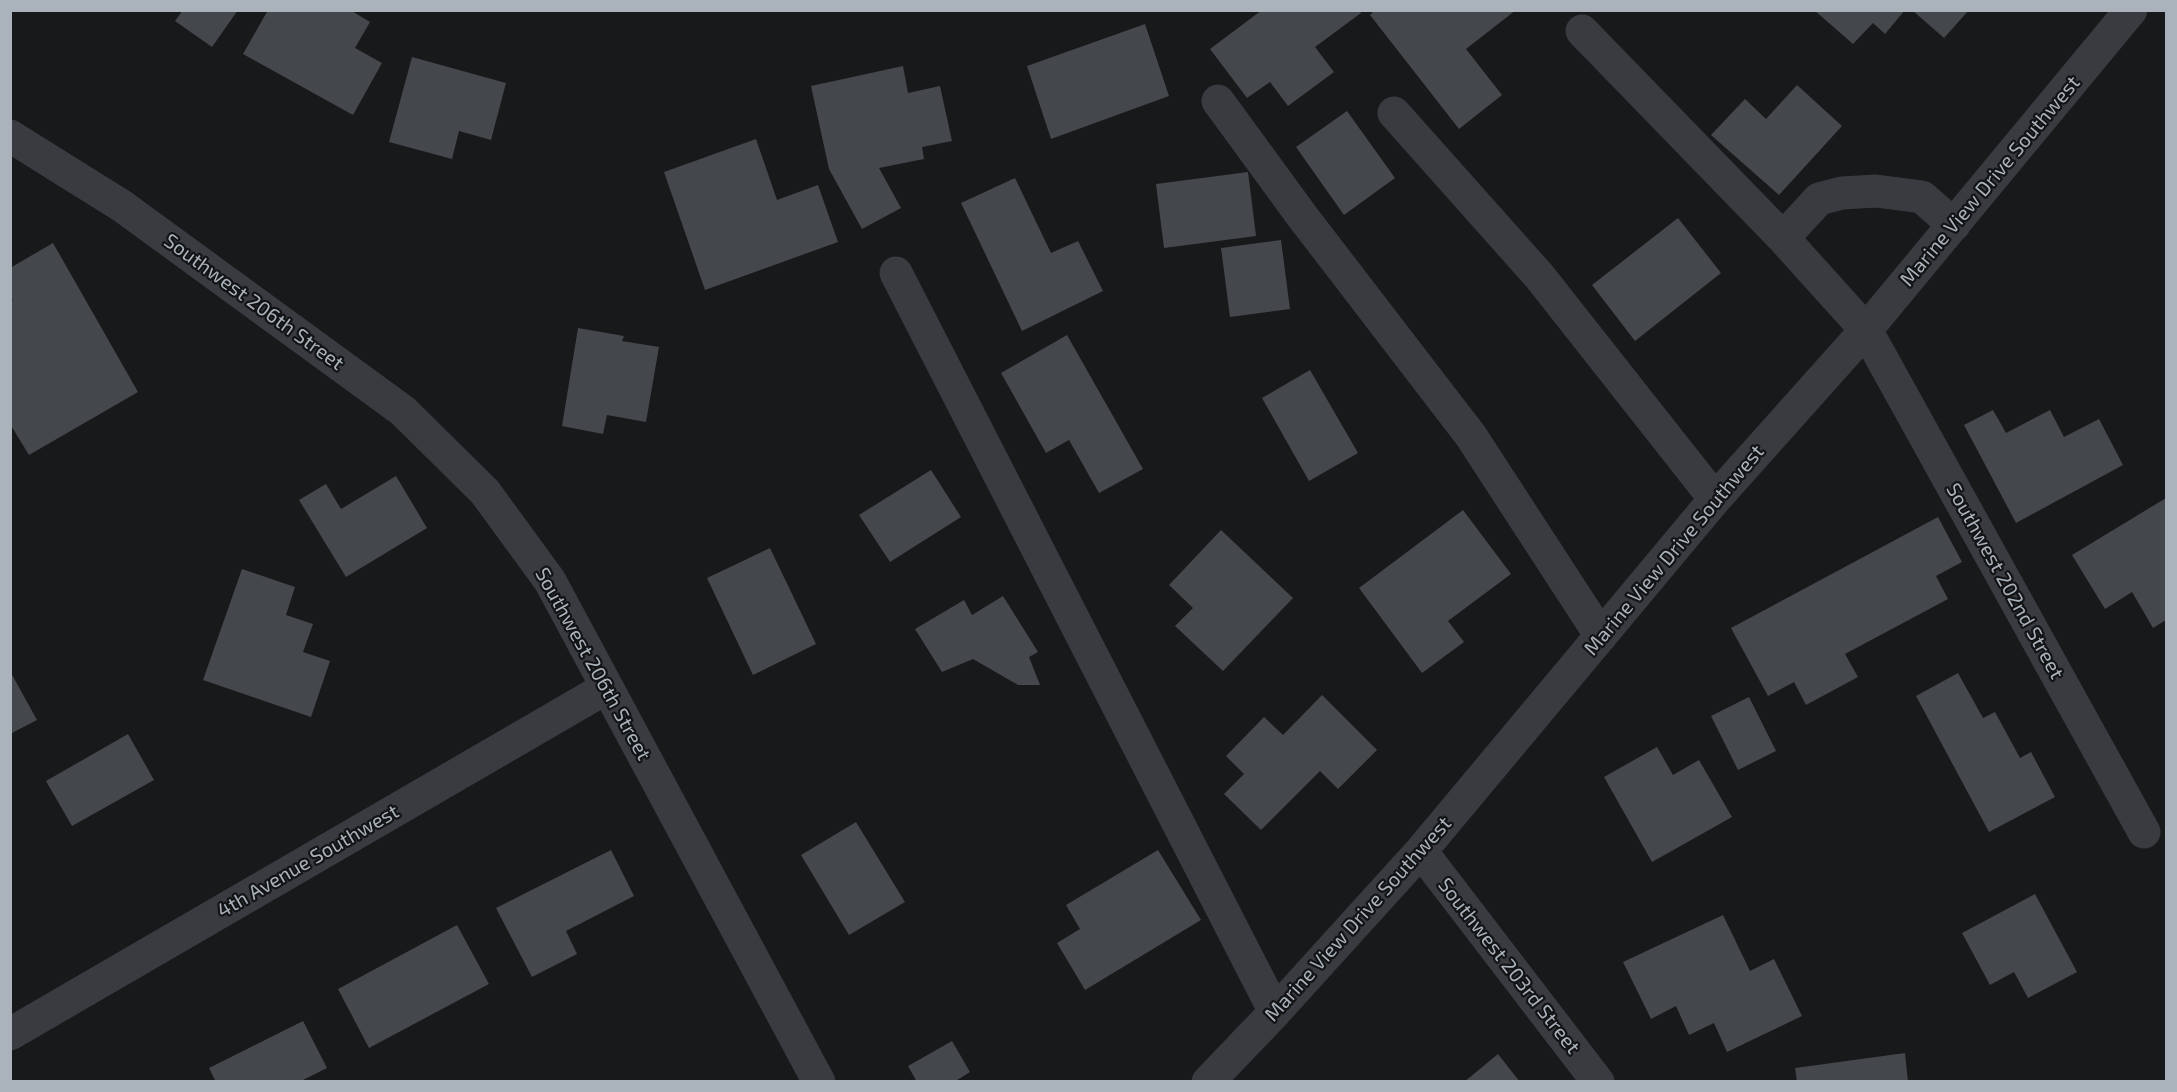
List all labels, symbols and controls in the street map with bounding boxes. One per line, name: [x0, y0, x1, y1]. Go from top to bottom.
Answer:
street label: Marine View Drive Southwest: [1895, 71, 2085, 291]
street label: Southwest 206th Street: [159, 229, 349, 375]
street label: Marine View Drive Southwest: [1579, 440, 1769, 660]
street label: Southwest 202nd Street: [1941, 479, 2069, 683]
street label: Southwest 206th Street: [530, 563, 656, 765]
street label: 4th Avenue Southwest: [213, 799, 403, 923]
street label: Marine View Drive Southwest: [1260, 812, 1456, 1026]
street label: Southwest 203rd Street: [1433, 873, 1585, 1059]

